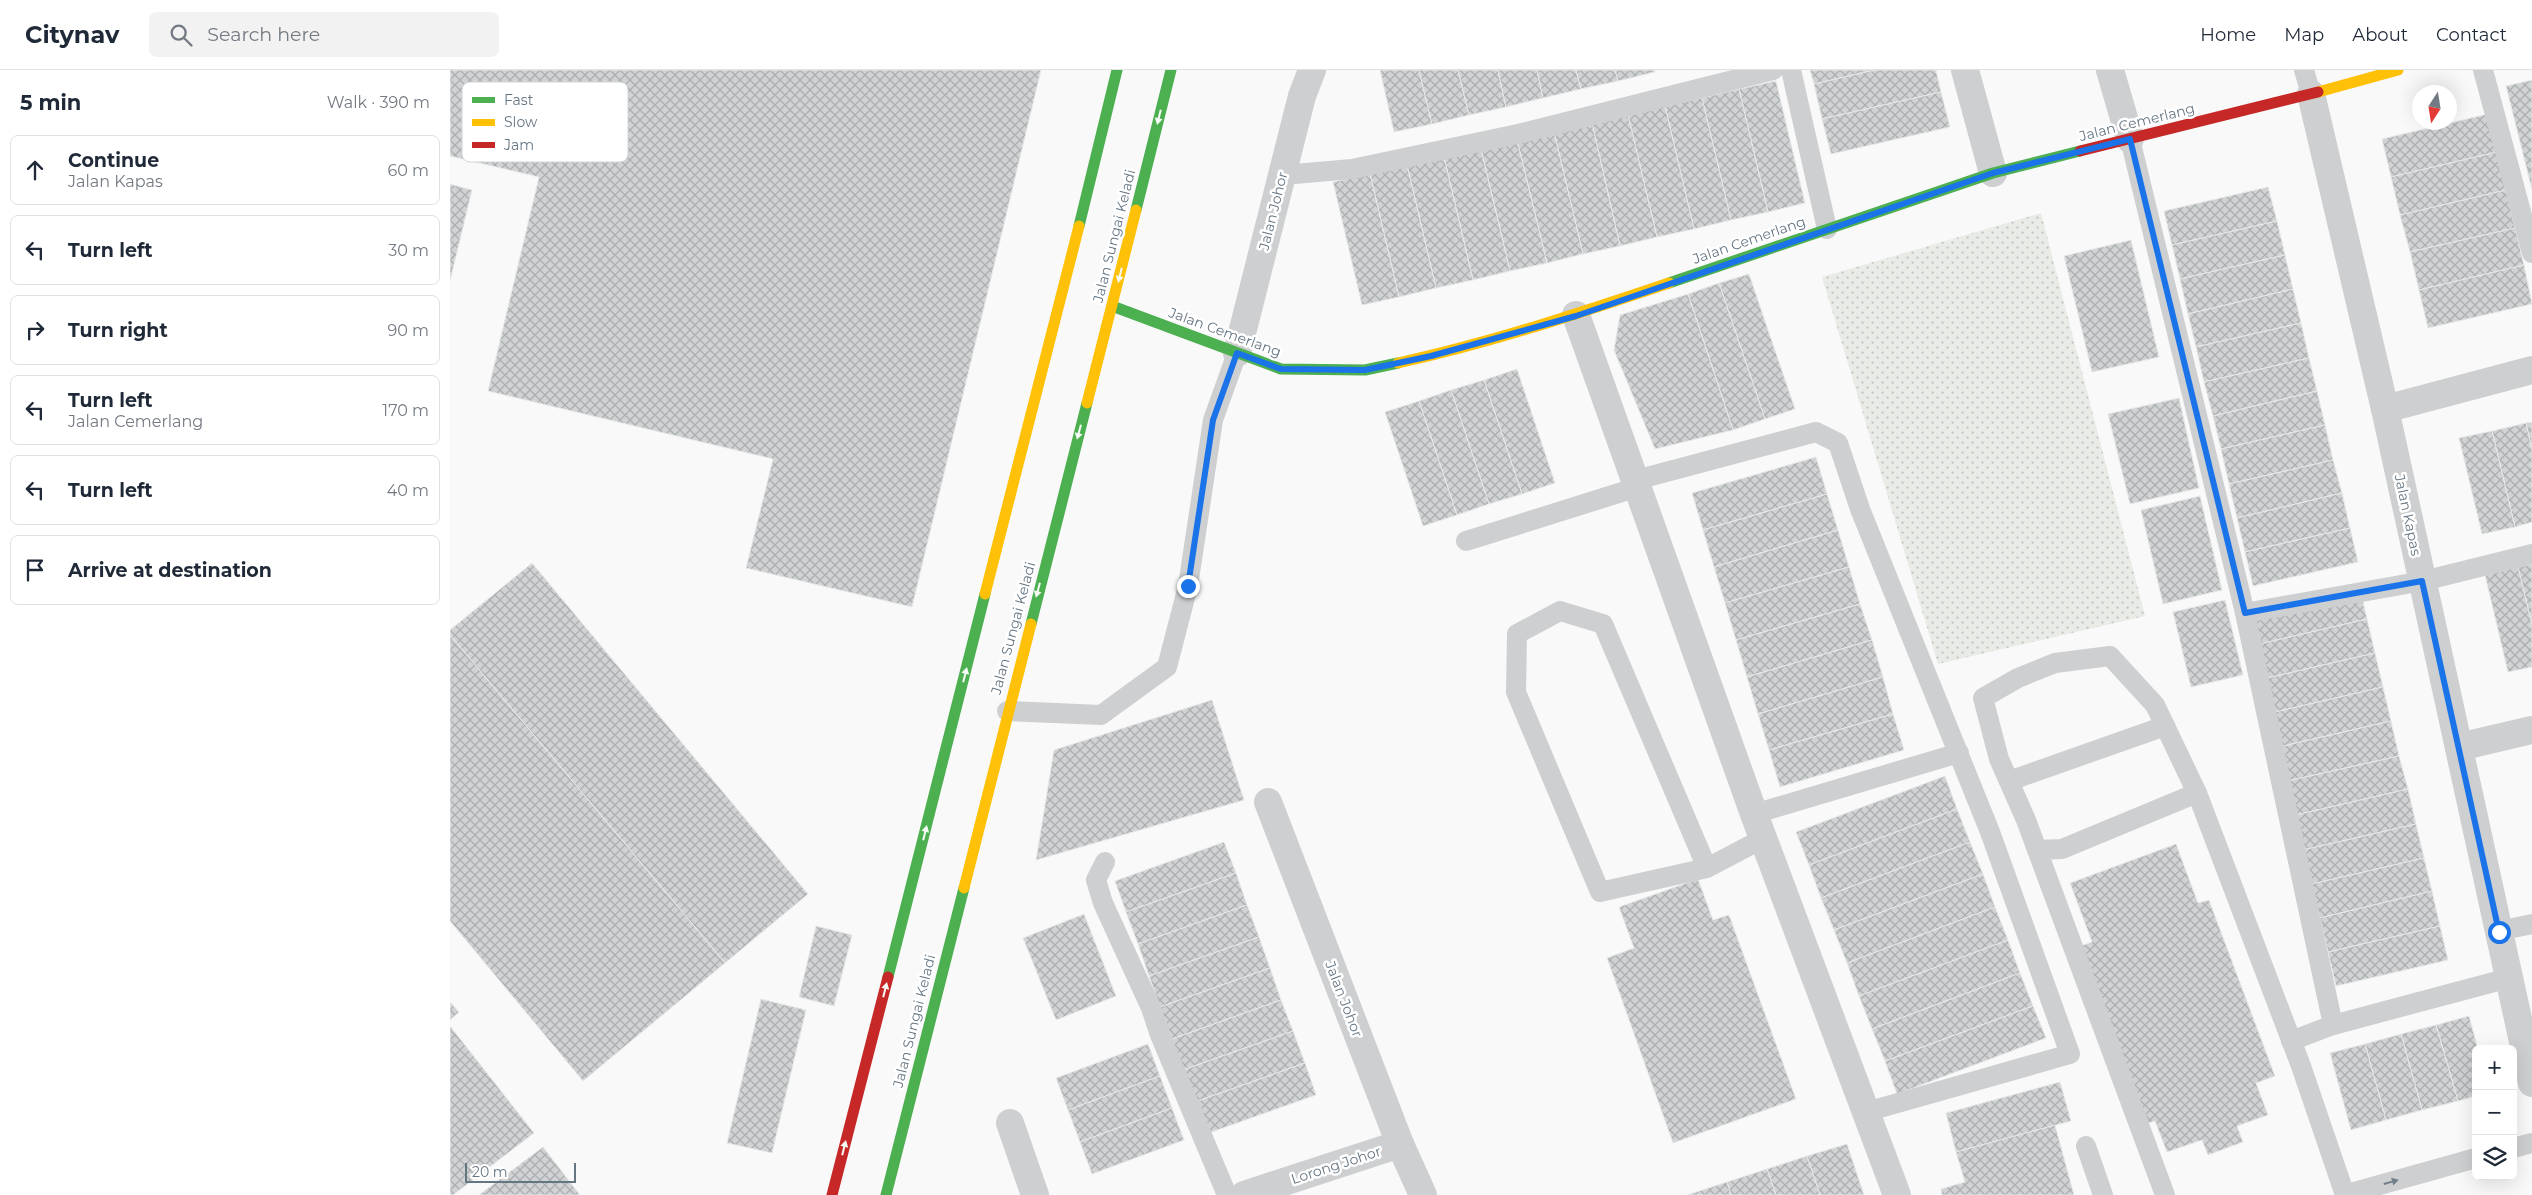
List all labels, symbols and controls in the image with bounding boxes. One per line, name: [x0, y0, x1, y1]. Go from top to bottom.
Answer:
search box: [149, 12, 499, 57]
text: Citynav: [25, 20, 119, 49]
icon: search: [167, 21, 195, 49]
text: Search here: [207, 23, 320, 46]
text: Home: [2200, 24, 2256, 46]
text: Map: [2284, 24, 2324, 46]
text: About: [2352, 24, 2408, 46]
text: Contact: [2436, 24, 2507, 46]
legend: [462, 82, 628, 162]
north arrow: [2412, 85, 2457, 130]
text: 5 min: [20, 90, 81, 115]
text: Fast: [504, 91, 534, 109]
text: Walk · 390 m: [327, 93, 430, 112]
street label: Jalan Cemerlang: [2076, 99, 2197, 145]
one-way arrow: [1155, 110, 1163, 125]
text: Slow: [504, 113, 538, 131]
text: Jam: [503, 136, 534, 154]
text: Continue: [68, 149, 159, 172]
icon: ahead: [21, 156, 49, 184]
text: 60 m: [387, 161, 429, 180]
street label: Jalan Sungai Keladi: [1089, 168, 1139, 305]
street label: Jalan Johor: [1254, 170, 1292, 253]
text: Jalan Kapas: [68, 172, 163, 191]
street label: Jalan Cemerlang: [1689, 212, 1808, 268]
icon: left: [21, 236, 49, 264]
text: Turn left: [68, 239, 153, 262]
text: 30 m: [388, 241, 429, 260]
one-way arrow: [1116, 267, 1124, 282]
street label: Jalan Cemerlang: [1165, 303, 1284, 361]
icon: right: [21, 316, 49, 344]
text: Turn right: [68, 319, 168, 342]
text: 90 m: [387, 321, 429, 340]
text: Turn left: [68, 389, 153, 412]
icon: left: [21, 396, 49, 424]
text: 170 m: [382, 401, 429, 420]
text: Jalan Cemerlang: [68, 412, 203, 431]
one-way arrow: [1075, 425, 1083, 440]
street label: Jalan Kapas: [2390, 472, 2425, 558]
icon: left: [21, 476, 49, 504]
text: Turn left: [68, 479, 153, 502]
text: 40 m: [387, 481, 429, 500]
icon: arrive: [21, 556, 49, 584]
text: Arrive at destination: [68, 559, 272, 582]
street label: Jalan Sungai Keladi: [986, 560, 1039, 697]
route end: [1177, 575, 1200, 598]
one-way arrow: [1034, 582, 1042, 597]
one-way arrow: [961, 668, 969, 683]
one-way arrow: [921, 825, 929, 840]
route start: [2488, 921, 2511, 944]
street label: Jalan Sungai Keladi: [889, 953, 939, 1090]
street label: Jalan Johor: [1321, 957, 1367, 1040]
one-way arrow: [881, 983, 889, 998]
map controls: [2472, 1045, 2517, 1180]
button: +: [2472, 1045, 2517, 1090]
button: −: [2472, 1090, 2517, 1135]
button: layers: [2472, 1135, 2517, 1180]
one-way arrow: [841, 1140, 849, 1155]
street label: Lorong Johor: [1289, 1142, 1384, 1188]
scale bar: [465, 1160, 576, 1183]
text: 20 m: [472, 1163, 508, 1181]
one-way arrow: [2383, 1178, 2399, 1186]

